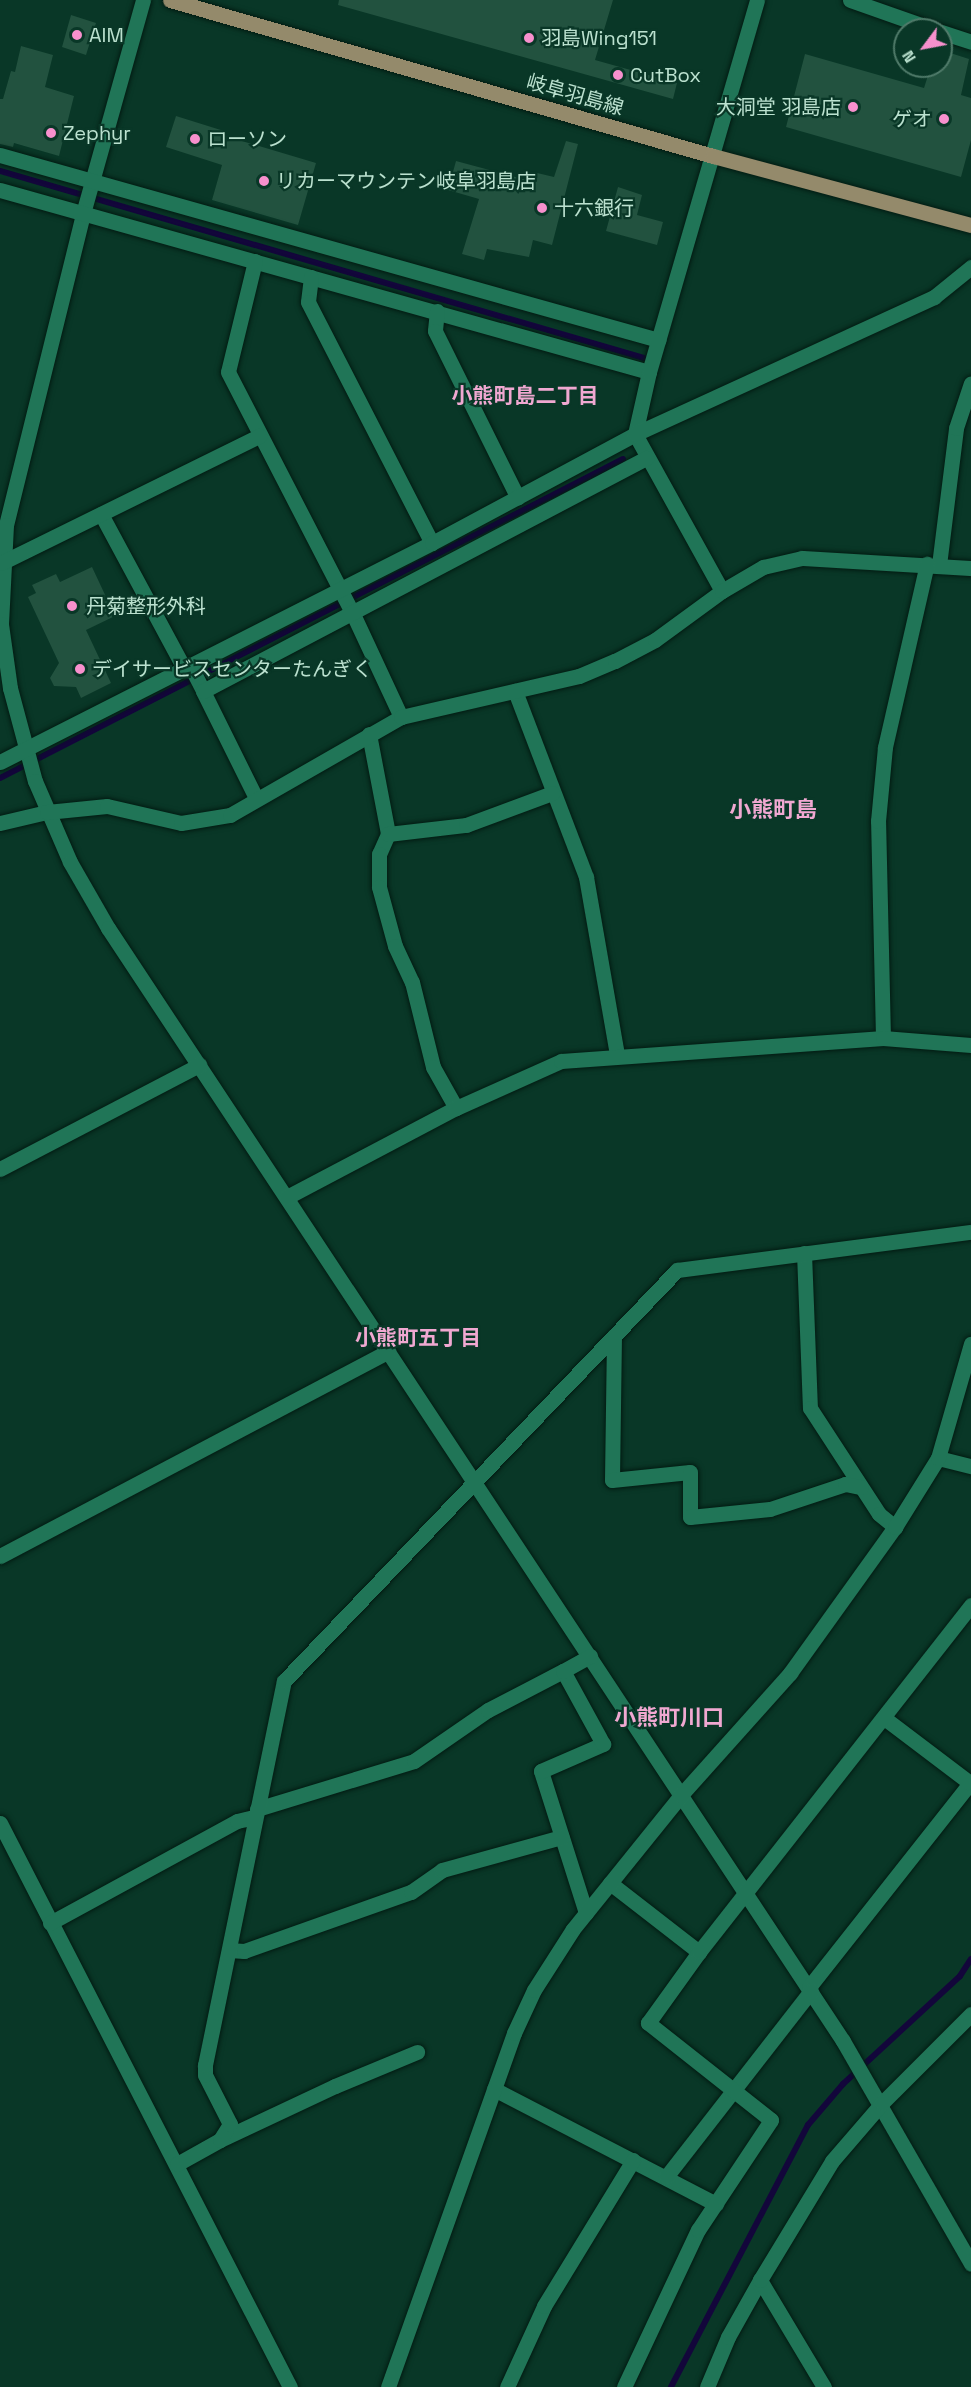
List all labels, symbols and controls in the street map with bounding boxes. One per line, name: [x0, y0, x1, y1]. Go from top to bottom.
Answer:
north arrow: [893, 18, 953, 78]
place label: AIM: [89, 23, 124, 47]
place label: 羽島Wing151: [541, 26, 657, 50]
marker: AIM: [70, 28, 84, 42]
marker: 羽島Wing151: [522, 31, 536, 45]
text: N: [897, 47, 921, 67]
place label: CutBox: [630, 63, 701, 87]
marker: CutBox: [611, 68, 625, 82]
street label: 岐阜羽島線: [524, 70, 626, 120]
place label: 大洞堂 羽島店: [716, 95, 841, 119]
marker: 大洞堂 羽島店: [846, 100, 860, 114]
place label: ゲオ: [892, 107, 932, 131]
marker: ゲオ: [937, 112, 951, 126]
place label: Zephyr: [63, 121, 131, 145]
marker: Zephyr: [44, 126, 58, 140]
place label: ローソン: [207, 127, 287, 151]
marker: ローソン: [188, 132, 202, 146]
place label: リカーマウンテン岐阜羽島店: [276, 169, 536, 193]
marker: リカーマウンテン岐阜羽島店: [257, 174, 271, 188]
place label: 十六銀行: [554, 196, 634, 220]
marker: 十六銀行: [535, 201, 549, 215]
district label: 小熊町島二丁目: [452, 383, 598, 409]
place label: 丹菊整形外科: [86, 594, 206, 618]
marker: 丹菊整形外科: [63, 597, 81, 615]
place label: デイサービスセンターたんぎく: [92, 657, 372, 681]
marker: デイサービスセンターたんぎく: [73, 662, 87, 676]
district label: 小熊町島: [729, 797, 817, 823]
district label: 小熊町五丁目: [355, 1325, 481, 1351]
district label: 小熊町川口: [614, 1705, 724, 1731]

